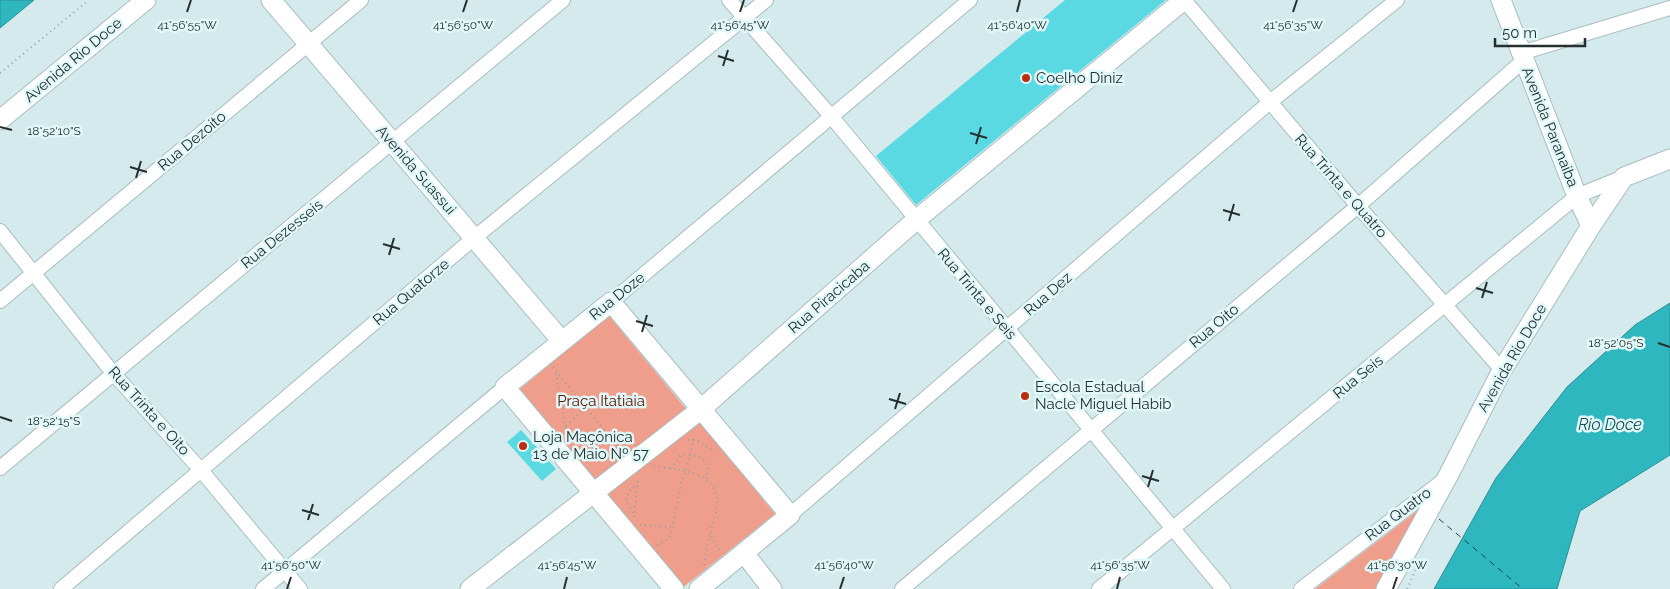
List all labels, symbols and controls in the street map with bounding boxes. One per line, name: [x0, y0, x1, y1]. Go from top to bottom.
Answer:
street label: Avenida Rio Doce: [21, 14, 126, 106]
scale bar: [1495, 15, 1585, 47]
text: 41°56'55"W: [157, 18, 217, 32]
text: 41°56'50"W: [433, 18, 494, 32]
text: 41°56'45"W: [711, 18, 770, 32]
text: 41°56'40"W: [987, 18, 1047, 32]
text: 41°56'35"W: [1263, 18, 1323, 32]
text: 50 m: [1502, 24, 1537, 42]
street label: Avenida Paranaiba: [1518, 64, 1582, 190]
place label: Coelho Diniz: [1036, 69, 1123, 87]
marker: Coelho Diniz: [1020, 72, 1032, 84]
street label: Rua Dezoito: [154, 107, 230, 175]
street label: Avenida Suassui: [372, 122, 460, 218]
text: 18°52'10"S: [27, 124, 81, 138]
street label: Rua Trinta e Quatro: [1291, 130, 1391, 242]
street label: Rua Dezesseis: [238, 196, 326, 272]
street label: Rua Trinta e Seis: [934, 245, 1020, 343]
street label: Rua Quatorze: [369, 255, 453, 329]
street label: Rua Piracicaba: [785, 257, 873, 337]
street label: Rua Doze: [586, 268, 648, 324]
street label: Rua Dez: [1020, 268, 1076, 320]
street label: Rua Oito: [1186, 300, 1242, 352]
street label: Avenida Rio Doce: [1474, 301, 1550, 415]
text: 18°52'05"S: [1589, 336, 1644, 350]
street label: Rua Seis: [1329, 351, 1387, 403]
street label: Rua Trinta e Oito: [104, 363, 194, 459]
place label: Escola Estadual Nacle Miguel Habib: [1035, 378, 1171, 413]
marker: Escola Estadual Nacle Miguel Habib: [1019, 390, 1031, 402]
park label: Praça Itatiaia: [557, 392, 645, 410]
text: 18°52'15"S: [28, 414, 80, 428]
water label: Rio Doce: [1578, 415, 1642, 434]
place label: Loja Maçônica 13 de Maio Nº 57: [533, 428, 649, 463]
marker: Loja Maçônica 13 de Maio Nº 57: [517, 440, 529, 452]
street label: Rua Quatro: [1362, 483, 1435, 545]
text: 41°56'50"W: [261, 558, 322, 572]
text: 41°56'45"W: [538, 558, 597, 572]
text: 41°56'40"W: [814, 558, 874, 572]
text: 41°56'35"W: [1090, 558, 1150, 572]
text: 41°56'30"W: [1367, 558, 1428, 572]

